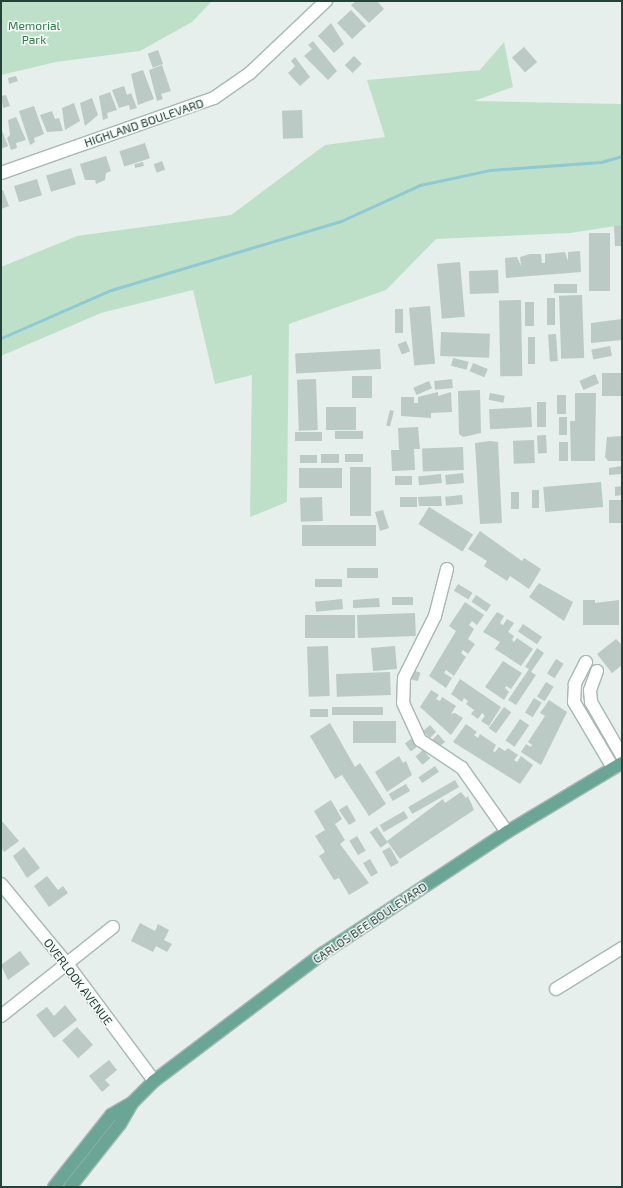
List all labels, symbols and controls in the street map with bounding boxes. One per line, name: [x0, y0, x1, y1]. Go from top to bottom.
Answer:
park label: Memorial Park: [8, 19, 60, 47]
street label: HIGHLAND BOULEVARD: [82, 96, 206, 150]
street label: CARLOS BEE BOULEVARD: [310, 879, 430, 967]
street label: OVERLOOK AVENUE: [41, 936, 115, 1028]

